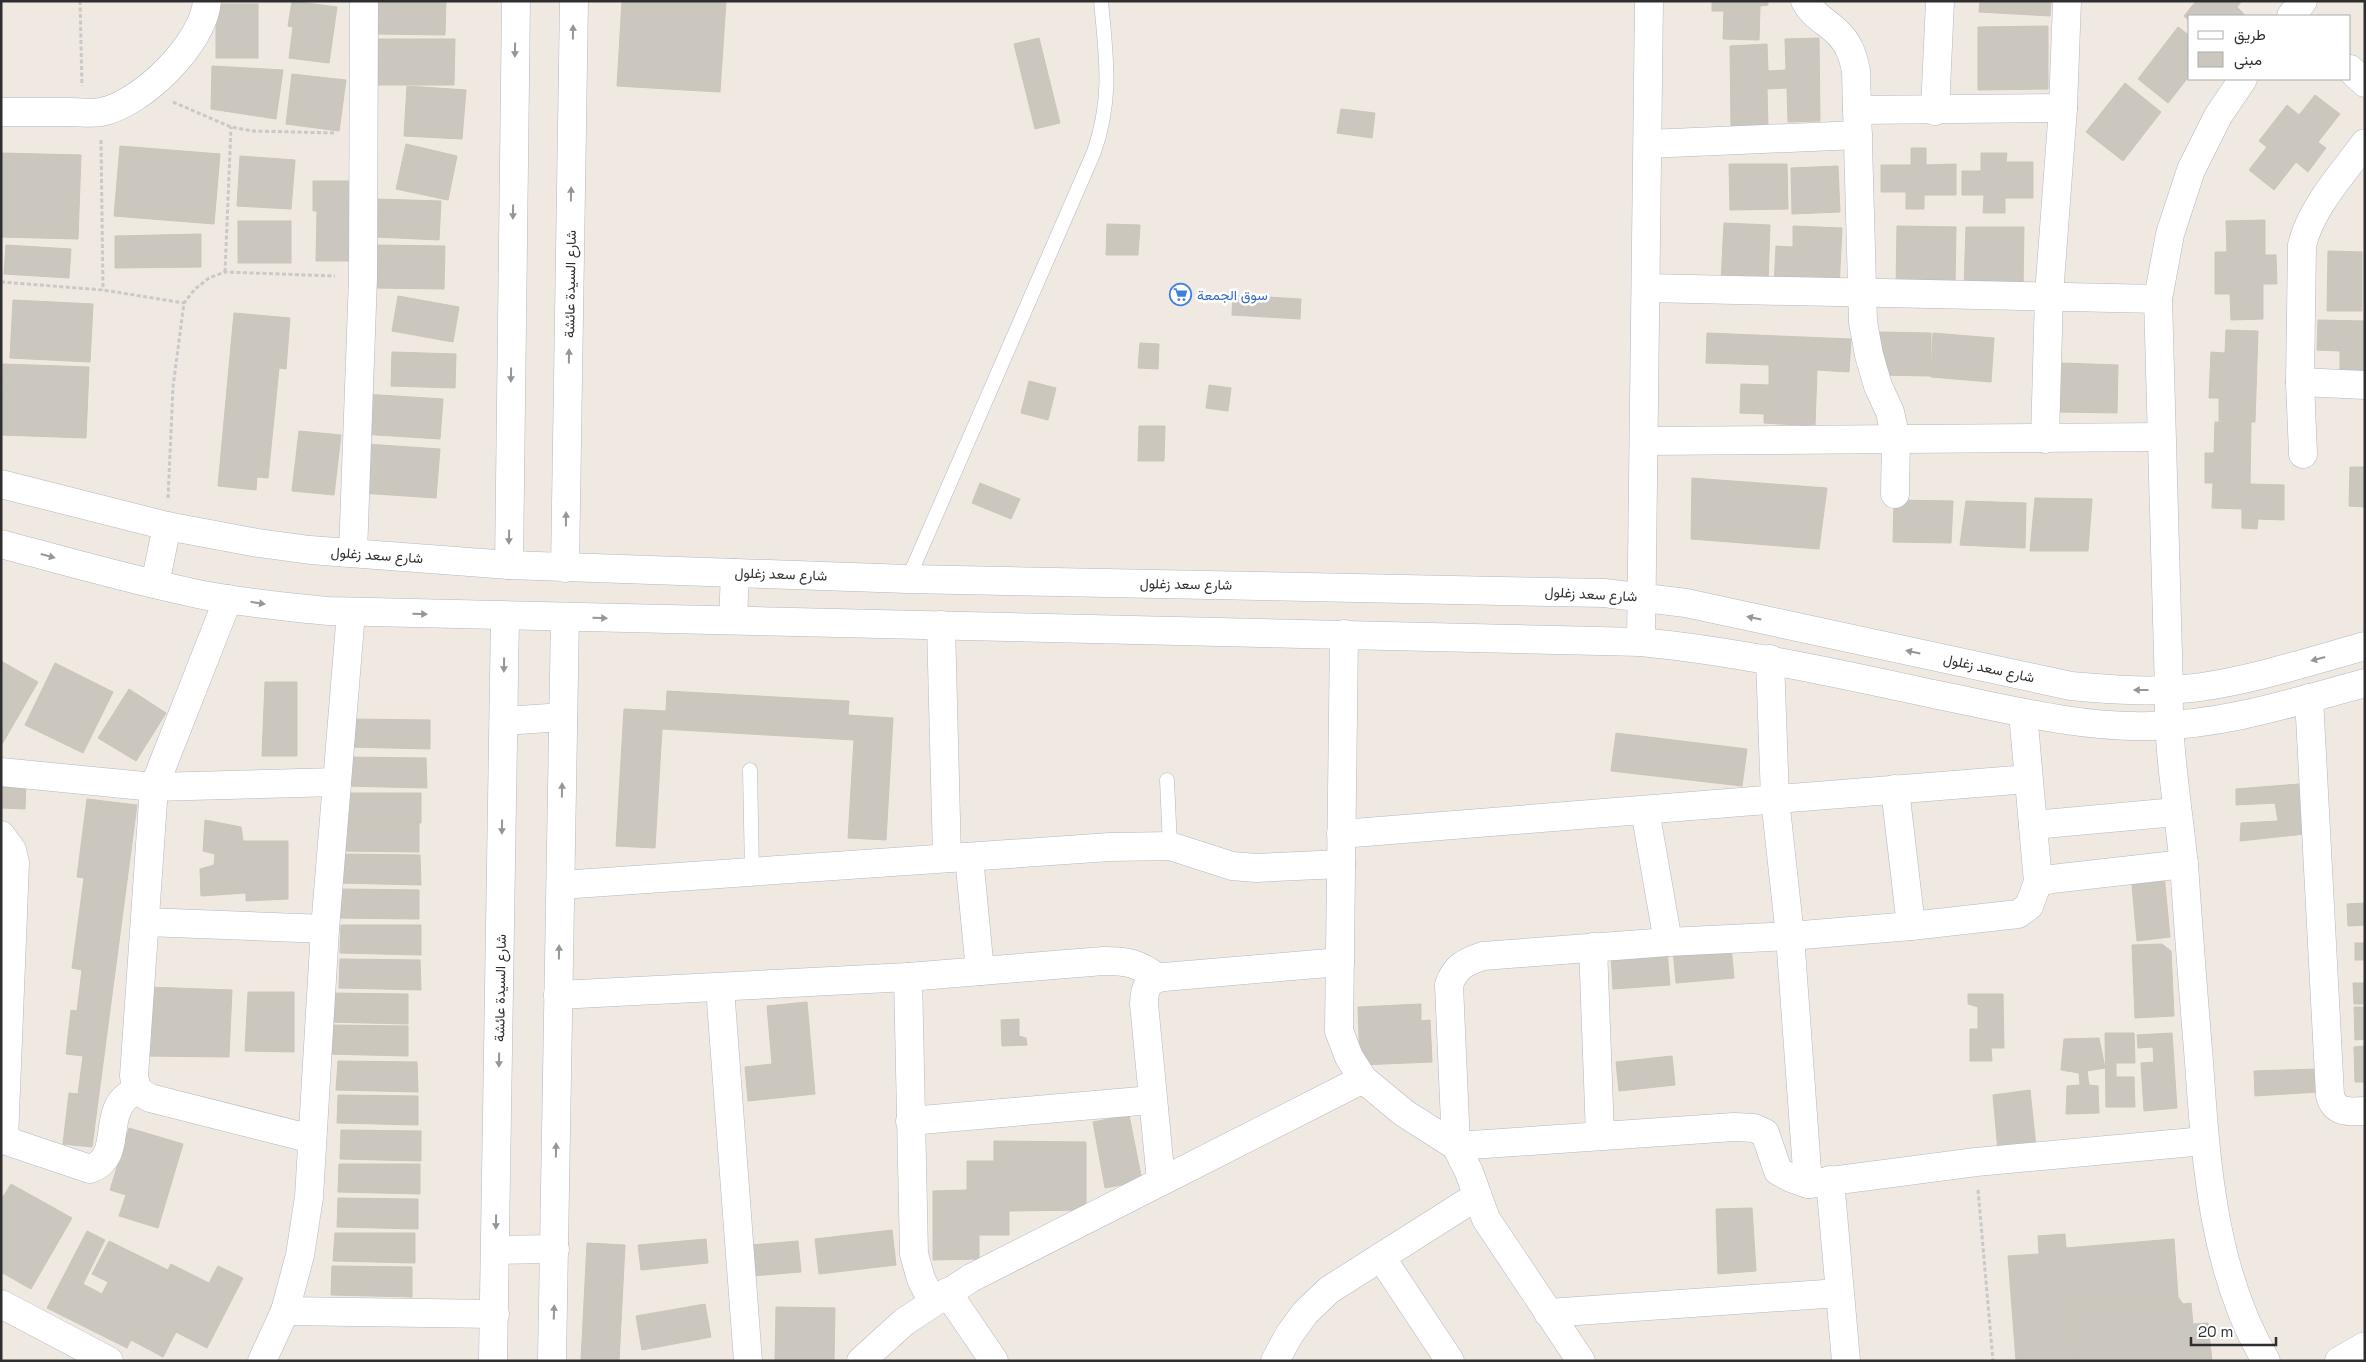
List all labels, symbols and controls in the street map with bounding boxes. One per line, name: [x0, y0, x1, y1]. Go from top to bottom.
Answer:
legend: [2188, 15, 2351, 80]
one-way arrow: [569, 23, 577, 39]
text: طريق: [2234, 25, 2266, 45]
one-way arrow: [511, 42, 519, 58]
text: مبنى: [2234, 50, 2262, 70]
one-way arrow: [567, 186, 575, 202]
one-way arrow: [509, 205, 517, 221]
street label: شارع السيدة عائشة: [560, 230, 582, 338]
supermarket icon: سوق الجمعة: [1169, 283, 1193, 307]
place label: سوق الجمعة: [1197, 286, 1268, 304]
one-way arrow: [565, 348, 573, 364]
one-way arrow: [507, 367, 515, 383]
one-way arrow: [562, 511, 570, 527]
one-way arrow: [505, 530, 513, 546]
street label: شارع سعد زغلول: [330, 543, 424, 569]
one-way arrow: [41, 553, 56, 561]
street label: شارع سعد زغلول: [734, 563, 828, 587]
street label: شارع سعد زغلول: [1140, 574, 1232, 596]
street label: شارع سعد زغلول: [1544, 583, 1638, 607]
one-way arrow: [250, 600, 266, 608]
one-way arrow: [412, 610, 428, 618]
one-way arrow: [592, 614, 608, 622]
one-way arrow: [1746, 614, 1761, 622]
one-way arrow: [1905, 648, 1920, 656]
street label: شارع سعد زغلول: [1941, 650, 2036, 688]
one-way arrow: [2310, 655, 2325, 663]
one-way arrow: [500, 657, 508, 673]
one-way arrow: [2133, 686, 2149, 694]
one-way arrow: [559, 781, 567, 797]
one-way arrow: [498, 819, 506, 835]
street label: شارع السيدة عائشة: [490, 934, 512, 1042]
one-way arrow: [556, 944, 564, 960]
one-way arrow: [495, 1052, 503, 1068]
one-way arrow: [552, 1141, 560, 1157]
one-way arrow: [492, 1214, 500, 1230]
one-way arrow: [550, 1304, 558, 1320]
scale bar: [2191, 1314, 2276, 1346]
text: 20 m: [2198, 1322, 2233, 1341]

